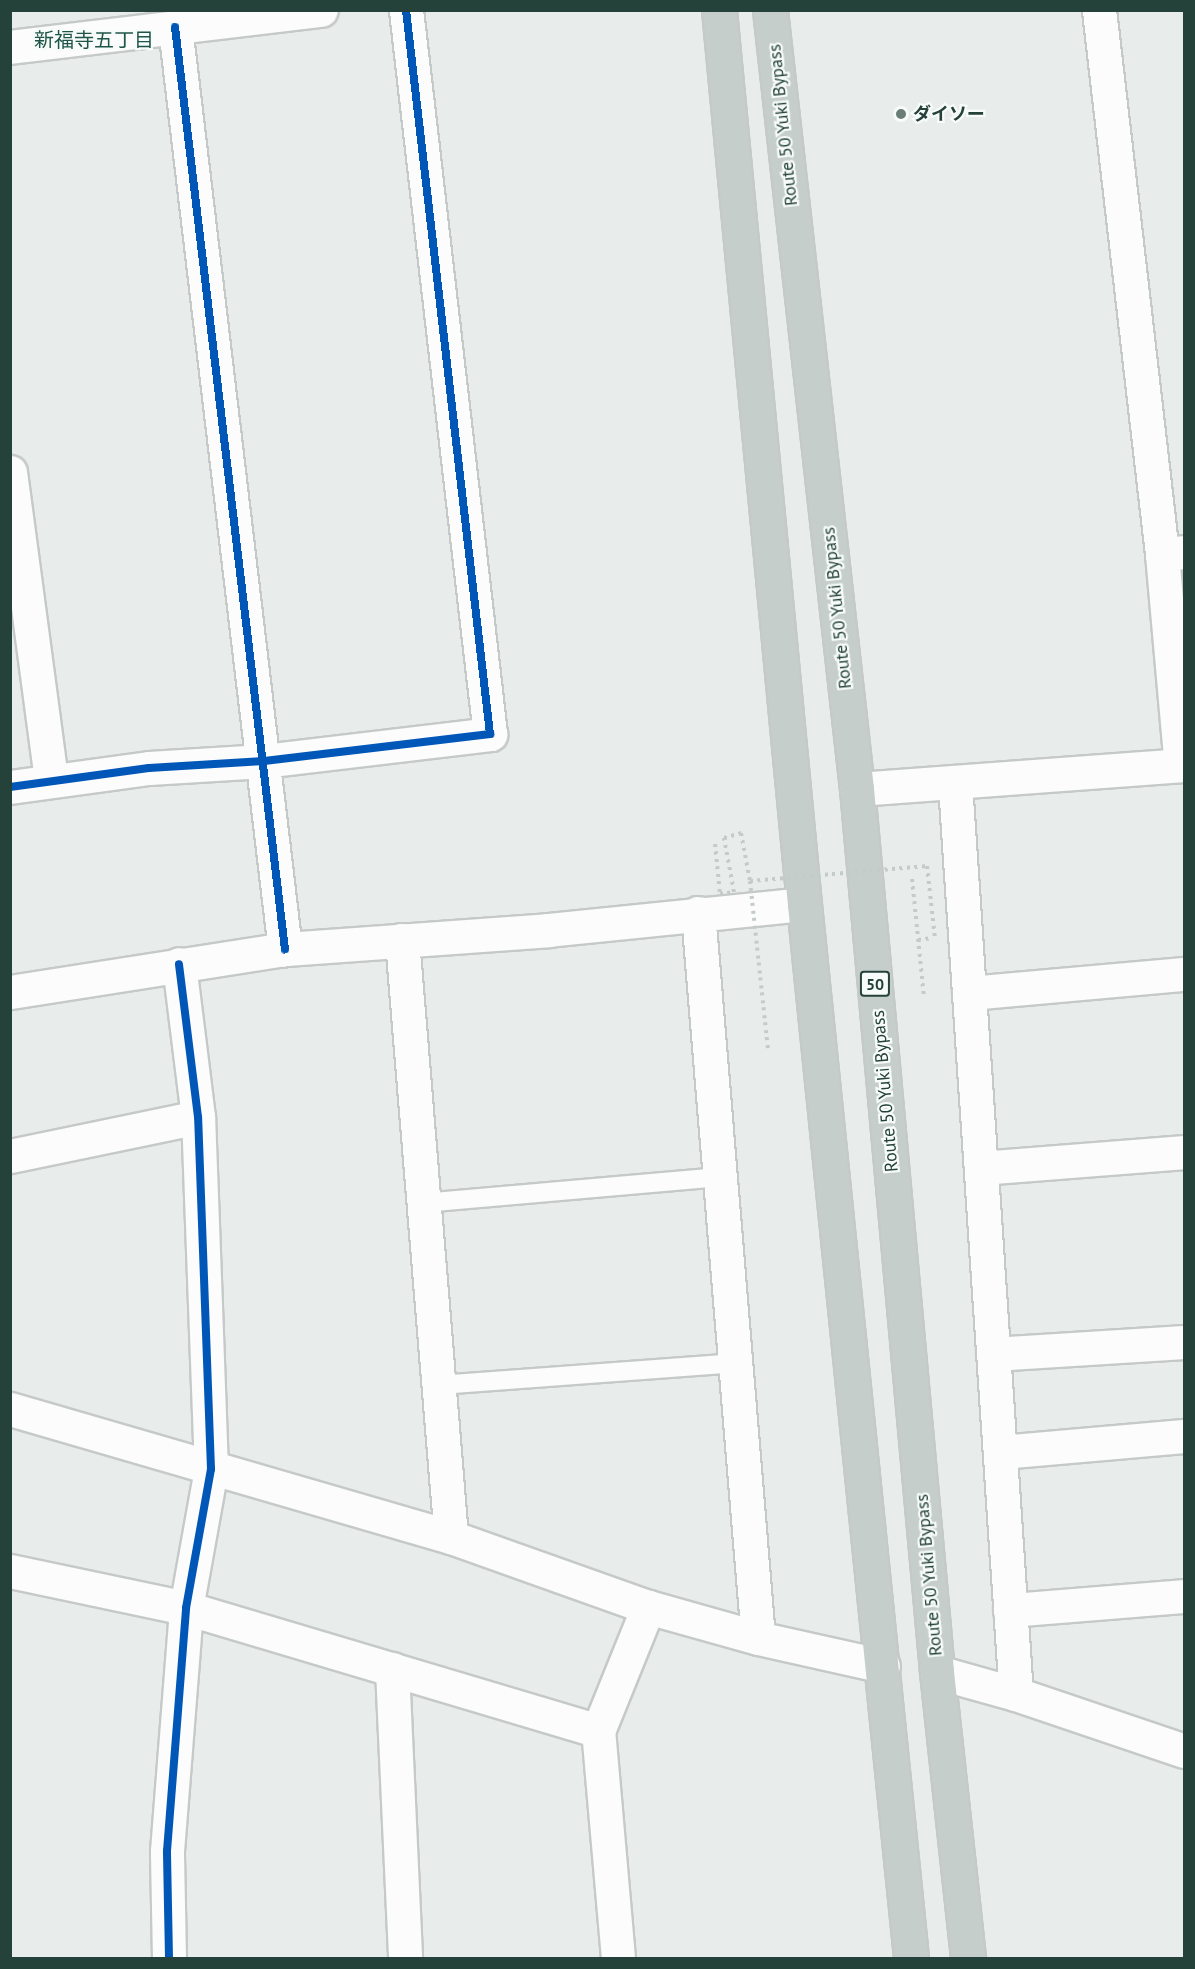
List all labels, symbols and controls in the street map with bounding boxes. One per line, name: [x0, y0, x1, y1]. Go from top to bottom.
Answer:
district label: 新福寺五丁目: [34, 28, 154, 52]
street label: Route 50 Yuki Bypass: [764, 43, 802, 207]
place label: ダイソー: [913, 103, 985, 125]
marker: ダイソー: [894, 107, 908, 121]
street label: Route 50 Yuki Bypass: [818, 526, 856, 690]
road number: 50: [858, 971, 892, 997]
street label: Route 50 Yuki Bypass: [867, 1009, 903, 1173]
street label: Route 50 Yuki Bypass: [911, 1493, 947, 1657]

